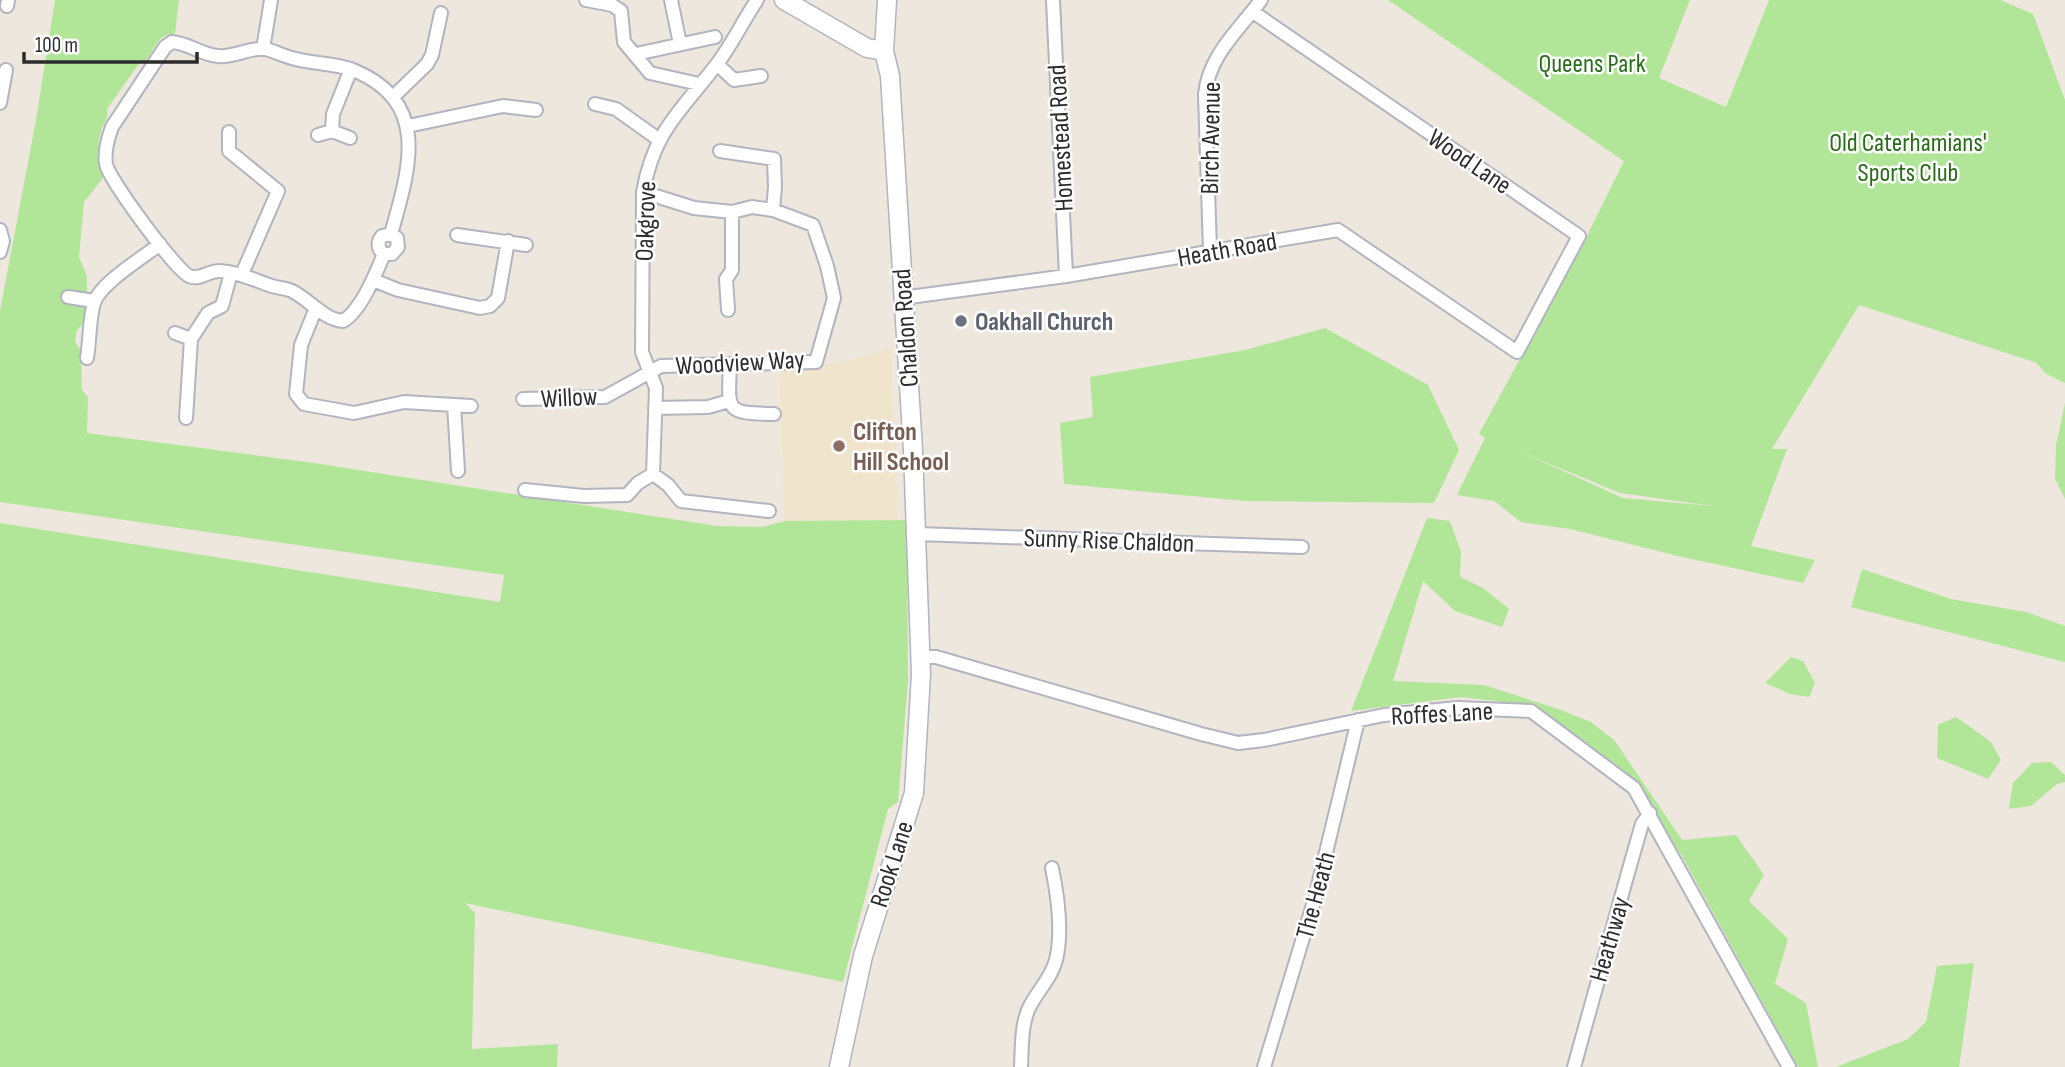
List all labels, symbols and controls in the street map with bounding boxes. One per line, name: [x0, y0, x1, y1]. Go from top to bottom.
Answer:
scale bar: [24, 21, 198, 65]
text: 100 m: [35, 33, 78, 58]
park label: Queens Park: [1538, 49, 1646, 80]
street label: Homestead Road: [1042, 64, 1081, 212]
street label: Birch Avenue: [1195, 81, 1228, 195]
street label: Wood Lane: [1421, 123, 1517, 201]
park label: Old Caterhamians' Sports Club: [1829, 128, 1987, 189]
street label: Oakgrove: [630, 180, 663, 262]
street label: Heath Road: [1175, 227, 1279, 274]
street label: Chaldon Road: [887, 268, 926, 388]
place label: Oakhall Church: [975, 307, 1113, 338]
marker: Oakhall Church: [953, 313, 969, 329]
street label: Woodview Way: [675, 345, 805, 382]
street label: Willow: [540, 382, 599, 415]
place label: Clifton Hill School: [853, 417, 949, 478]
marker: Clifton Hill School: [831, 438, 847, 454]
street label: Sunny Rise Chaldon: [1023, 523, 1195, 560]
street label: Roffes Lane: [1390, 696, 1494, 733]
street label: Rook Lane: [864, 818, 921, 911]
street label: The Heath: [1290, 849, 1343, 942]
street label: Heathway: [1584, 893, 1637, 985]

